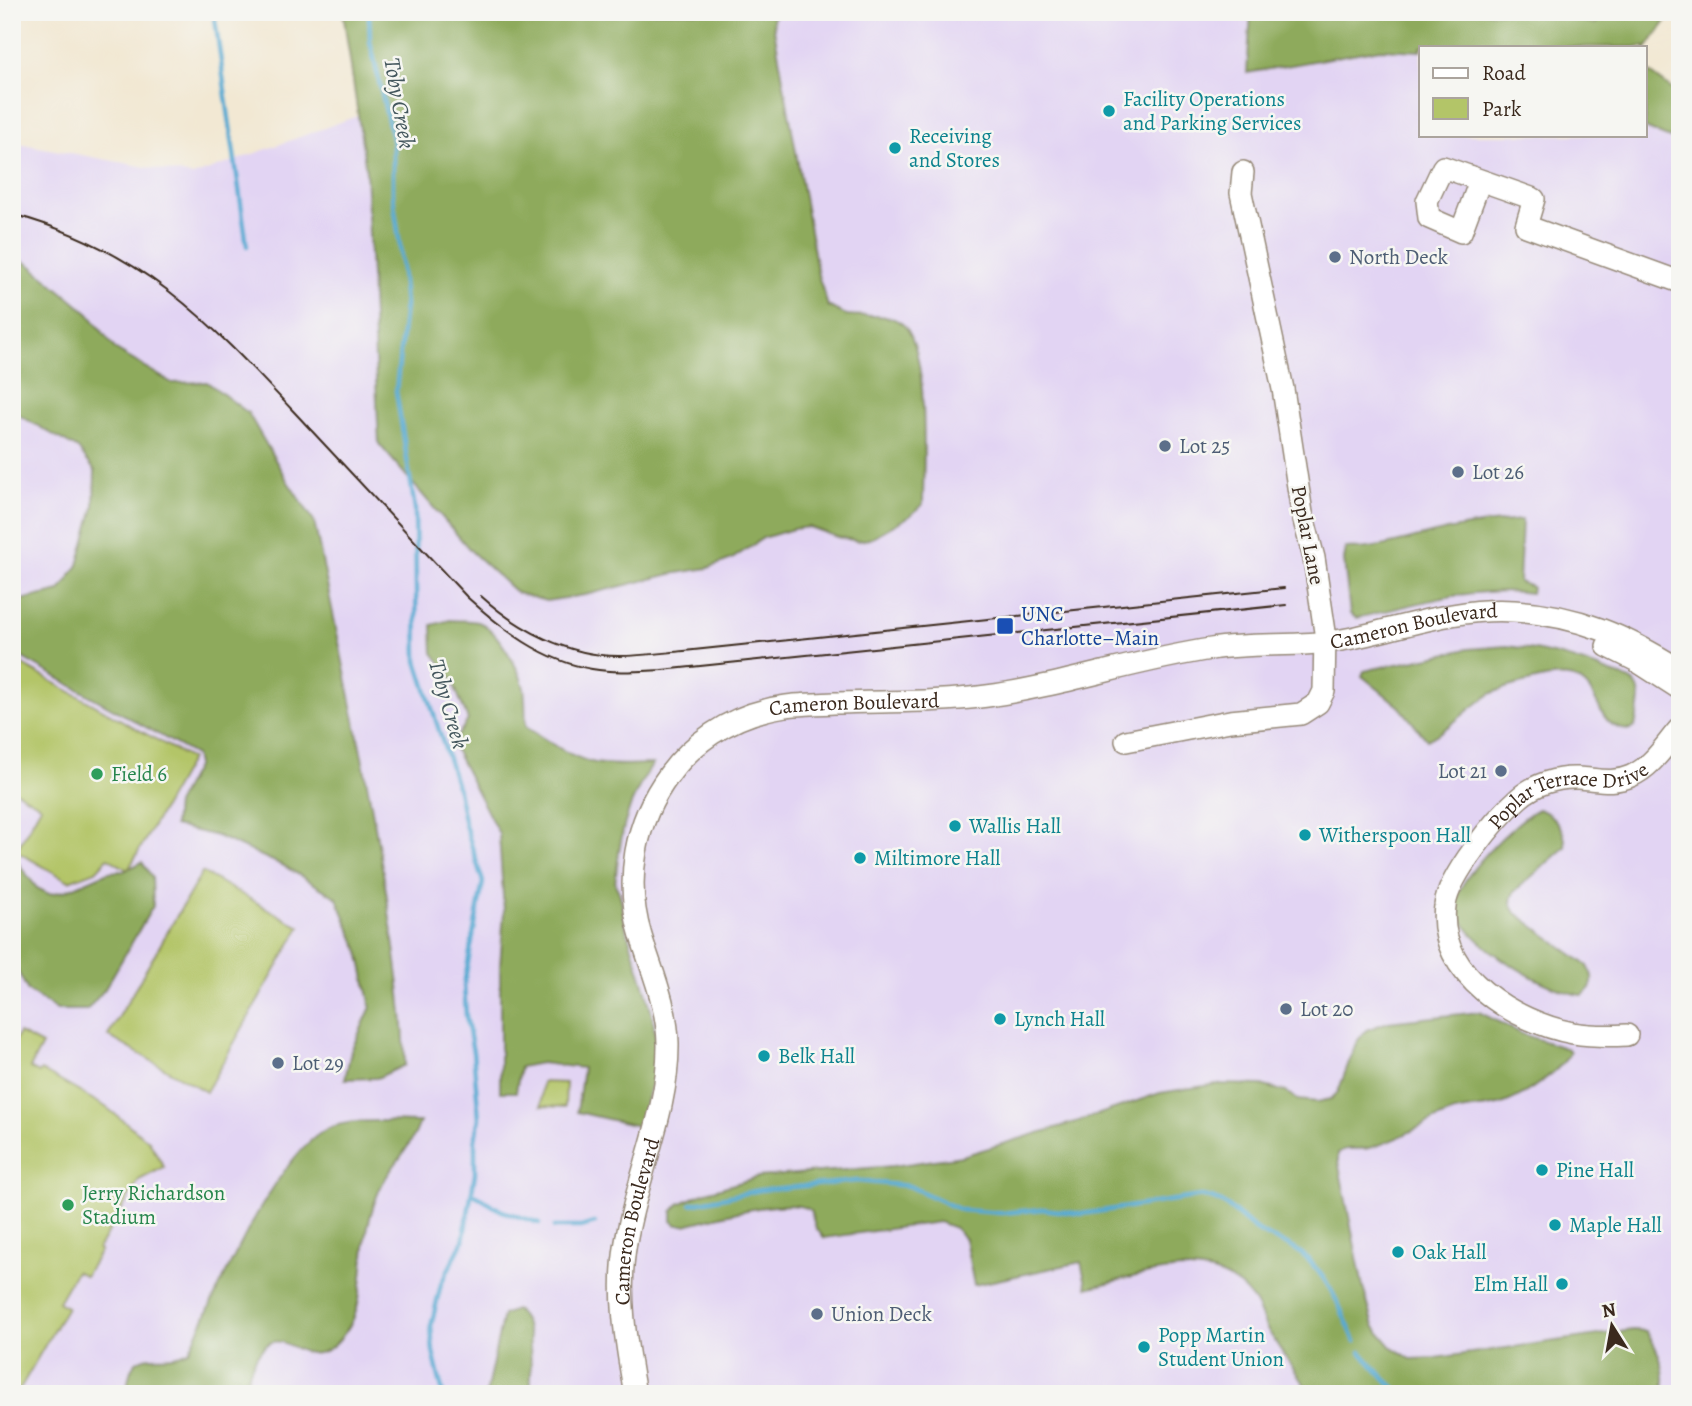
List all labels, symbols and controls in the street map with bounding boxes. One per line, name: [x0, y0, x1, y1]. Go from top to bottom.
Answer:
legend: [1419, 46, 1646, 136]
water label: Toby Creek: [376, 55, 423, 151]
text: Road: [1482, 59, 1526, 87]
place label: Facility Operations and Parking Services: [1123, 85, 1301, 137]
text: Park: [1482, 95, 1522, 123]
marker: Facility Operations and Parking Services: [1101, 103, 1117, 119]
place label: Receiving and Stores: [909, 122, 1000, 174]
marker: Receiving and Stores: [887, 140, 903, 156]
place label: North Deck: [1349, 243, 1449, 271]
marker: North Deck: [1327, 249, 1343, 265]
place label: Lot 25: [1179, 432, 1230, 460]
marker: Lot 25: [1157, 438, 1173, 454]
place label: Lot 26: [1472, 458, 1524, 486]
marker: Lot 26: [1450, 464, 1466, 480]
street label: Poplar Lane: [1285, 483, 1331, 587]
street label: Cameron Boulevard: [1328, 596, 1499, 656]
place label: UNC Charlotte–Main: [1021, 600, 1159, 652]
marker: UNC Charlotte–Main: [995, 616, 1015, 636]
water label: Toby Creek: [421, 656, 476, 753]
street label: Cameron Boulevard: [766, 686, 941, 723]
street label: Poplar Terrace Drive: [1481, 756, 1654, 835]
place label: Lot 21: [1438, 757, 1487, 785]
place label: Field 6: [111, 760, 167, 788]
marker: Lot 21: [1493, 763, 1509, 779]
marker: Field 6: [89, 766, 105, 782]
place label: Wallis Hall: [968, 812, 1061, 840]
marker: Wallis Hall: [947, 818, 963, 834]
place label: Witherspoon Hall: [1318, 821, 1471, 849]
marker: Witherspoon Hall: [1297, 827, 1313, 843]
place label: Miltimore Hall: [874, 844, 1000, 872]
marker: Miltimore Hall: [852, 850, 868, 866]
place label: Lot 20: [1300, 995, 1353, 1023]
marker: Lot 20: [1278, 1001, 1294, 1017]
place label: Lynch Hall: [1014, 1005, 1105, 1033]
marker: Lynch Hall: [992, 1011, 1008, 1027]
place label: Belk Hall: [778, 1042, 855, 1070]
marker: Belk Hall: [756, 1048, 772, 1064]
place label: Lot 29: [292, 1049, 344, 1077]
marker: Lot 29: [270, 1055, 286, 1071]
street label: Cameron Boulevard: [608, 1134, 666, 1306]
place label: Pine Hall: [1556, 1156, 1634, 1184]
marker: Pine Hall: [1534, 1162, 1550, 1178]
place label: Jerry Richardson Stadium: [82, 1179, 225, 1231]
marker: Jerry Richardson Stadium: [60, 1197, 76, 1213]
place label: Maple Hall: [1569, 1211, 1662, 1239]
marker: Maple Hall: [1547, 1217, 1563, 1233]
place label: Oak Hall: [1412, 1238, 1486, 1266]
marker: Oak Hall: [1390, 1244, 1406, 1260]
place label: Elm Hall: [1473, 1270, 1548, 1298]
marker: Elm Hall: [1554, 1276, 1570, 1292]
north arrow: [1576, 1290, 1646, 1360]
text: N: [1600, 1296, 1618, 1324]
place label: Union Deck: [831, 1300, 933, 1328]
marker: Union Deck: [809, 1306, 825, 1322]
place label: Popp Martin Student Union: [1158, 1321, 1284, 1373]
marker: Popp Martin Student Union: [1136, 1339, 1152, 1355]

